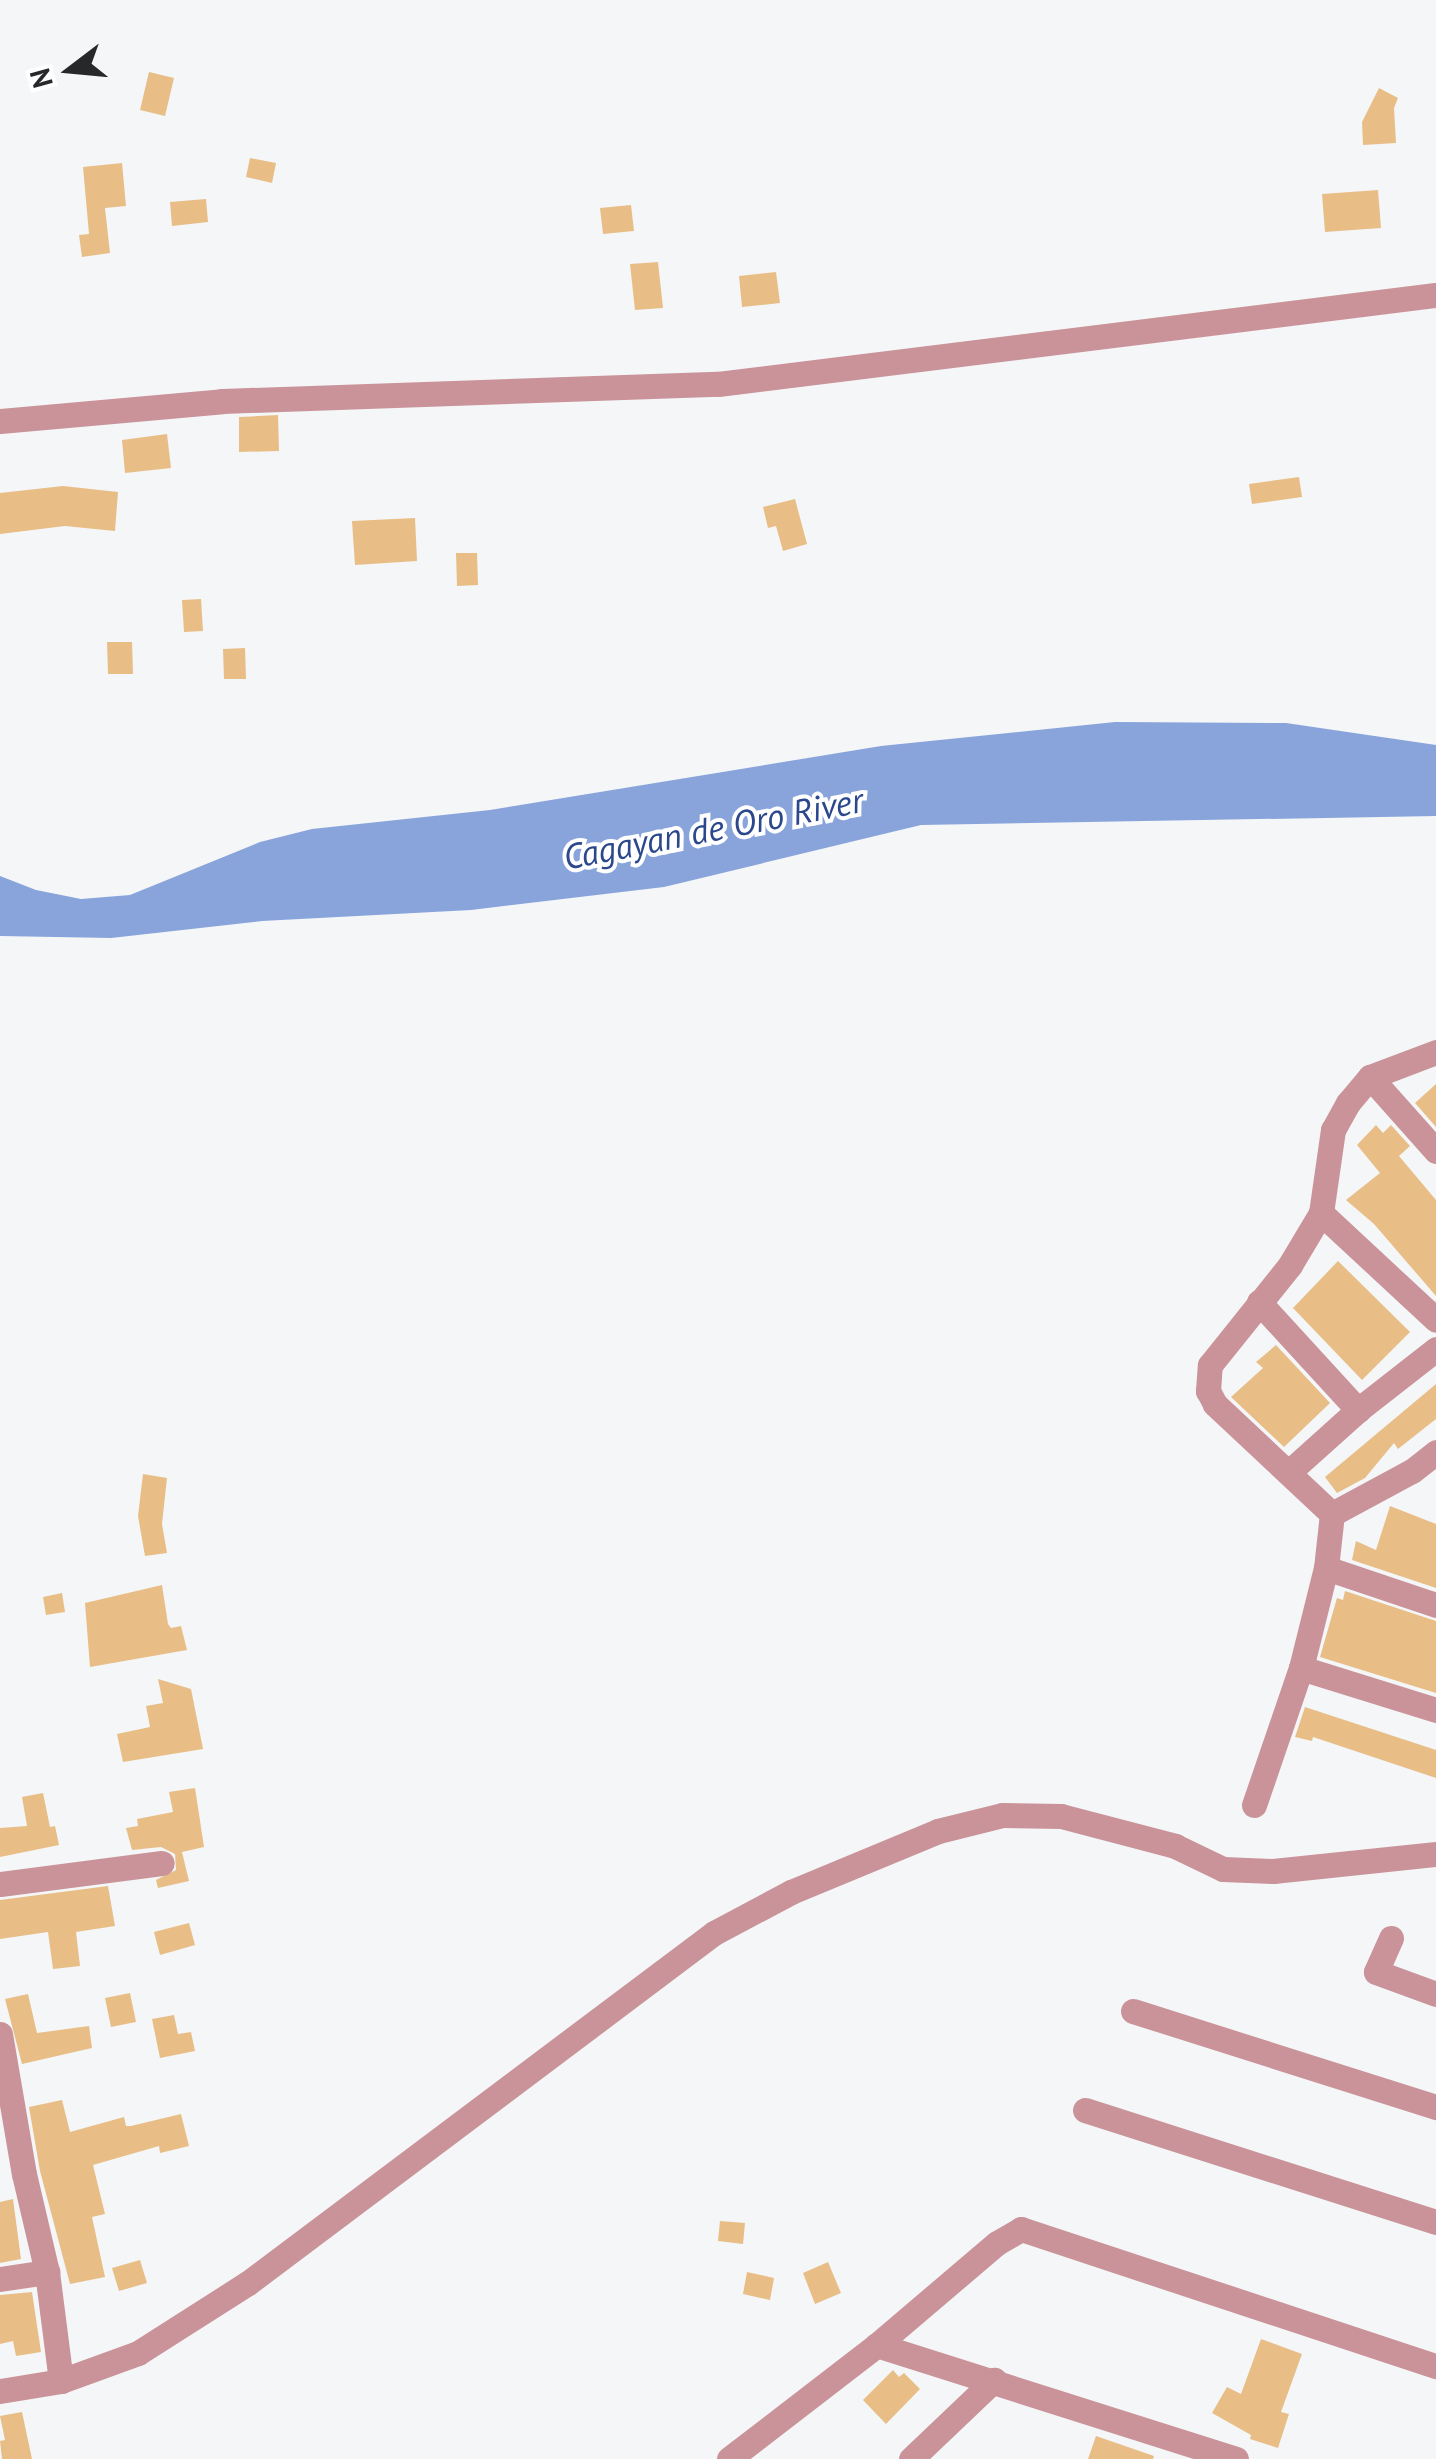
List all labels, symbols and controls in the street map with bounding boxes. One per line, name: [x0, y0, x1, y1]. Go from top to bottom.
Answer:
north arrow: [20, 20, 120, 120]
text: N: [20, 64, 61, 92]
water label: Cagayan de Oro River: [560, 778, 866, 878]

